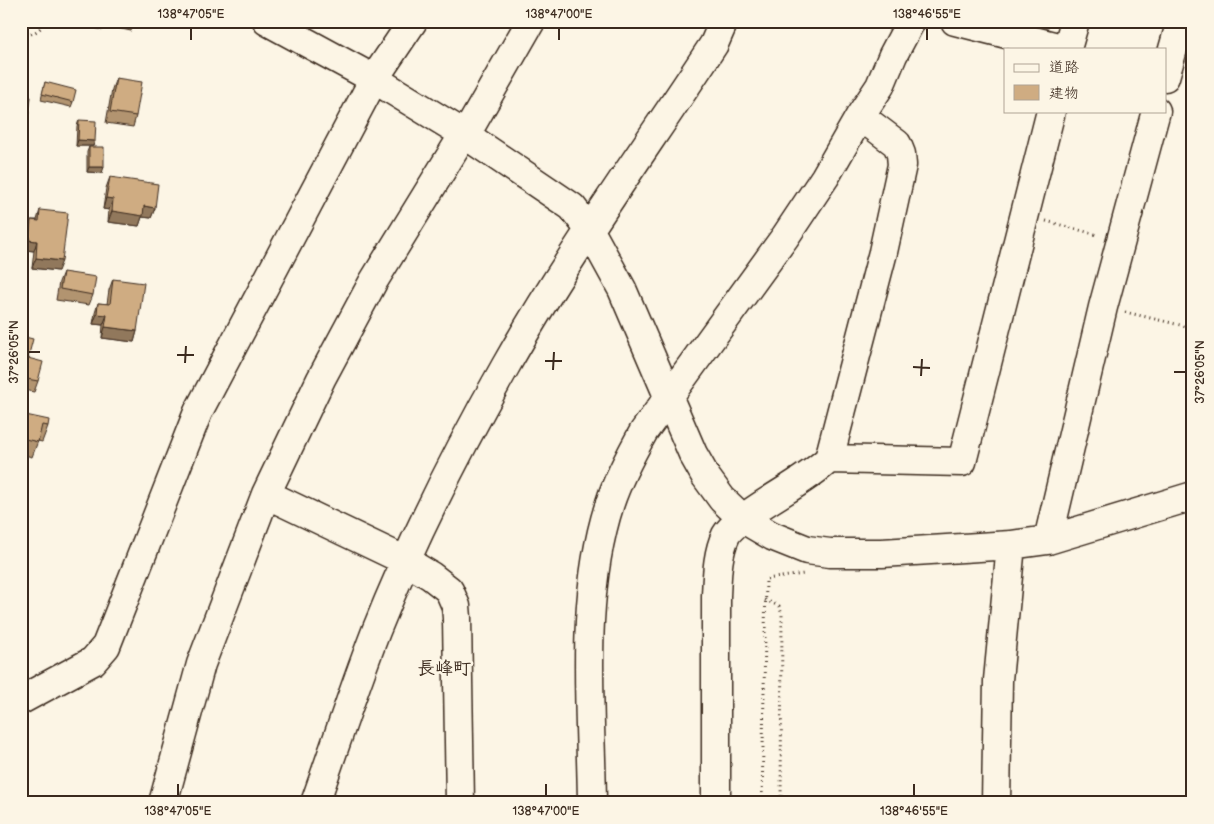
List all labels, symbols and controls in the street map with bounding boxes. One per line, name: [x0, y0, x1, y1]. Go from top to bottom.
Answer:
text: 138°47'05"E: [158, 7, 224, 22]
text: 138°47'00"E: [526, 7, 593, 22]
text: 138°46'55"E: [893, 7, 961, 22]
legend: [1004, 48, 1166, 112]
text: 道路: [1049, 58, 1079, 77]
text: 建物: [1049, 84, 1079, 103]
text: 37°26'05"N: [7, 320, 22, 384]
text: 37°26'05"N: [1193, 340, 1208, 404]
district label: 長峰町: [417, 658, 471, 679]
text: 138°47'05"E: [145, 804, 211, 819]
text: 138°47'00"E: [513, 804, 580, 819]
text: 138°46'55"E: [880, 804, 948, 819]

